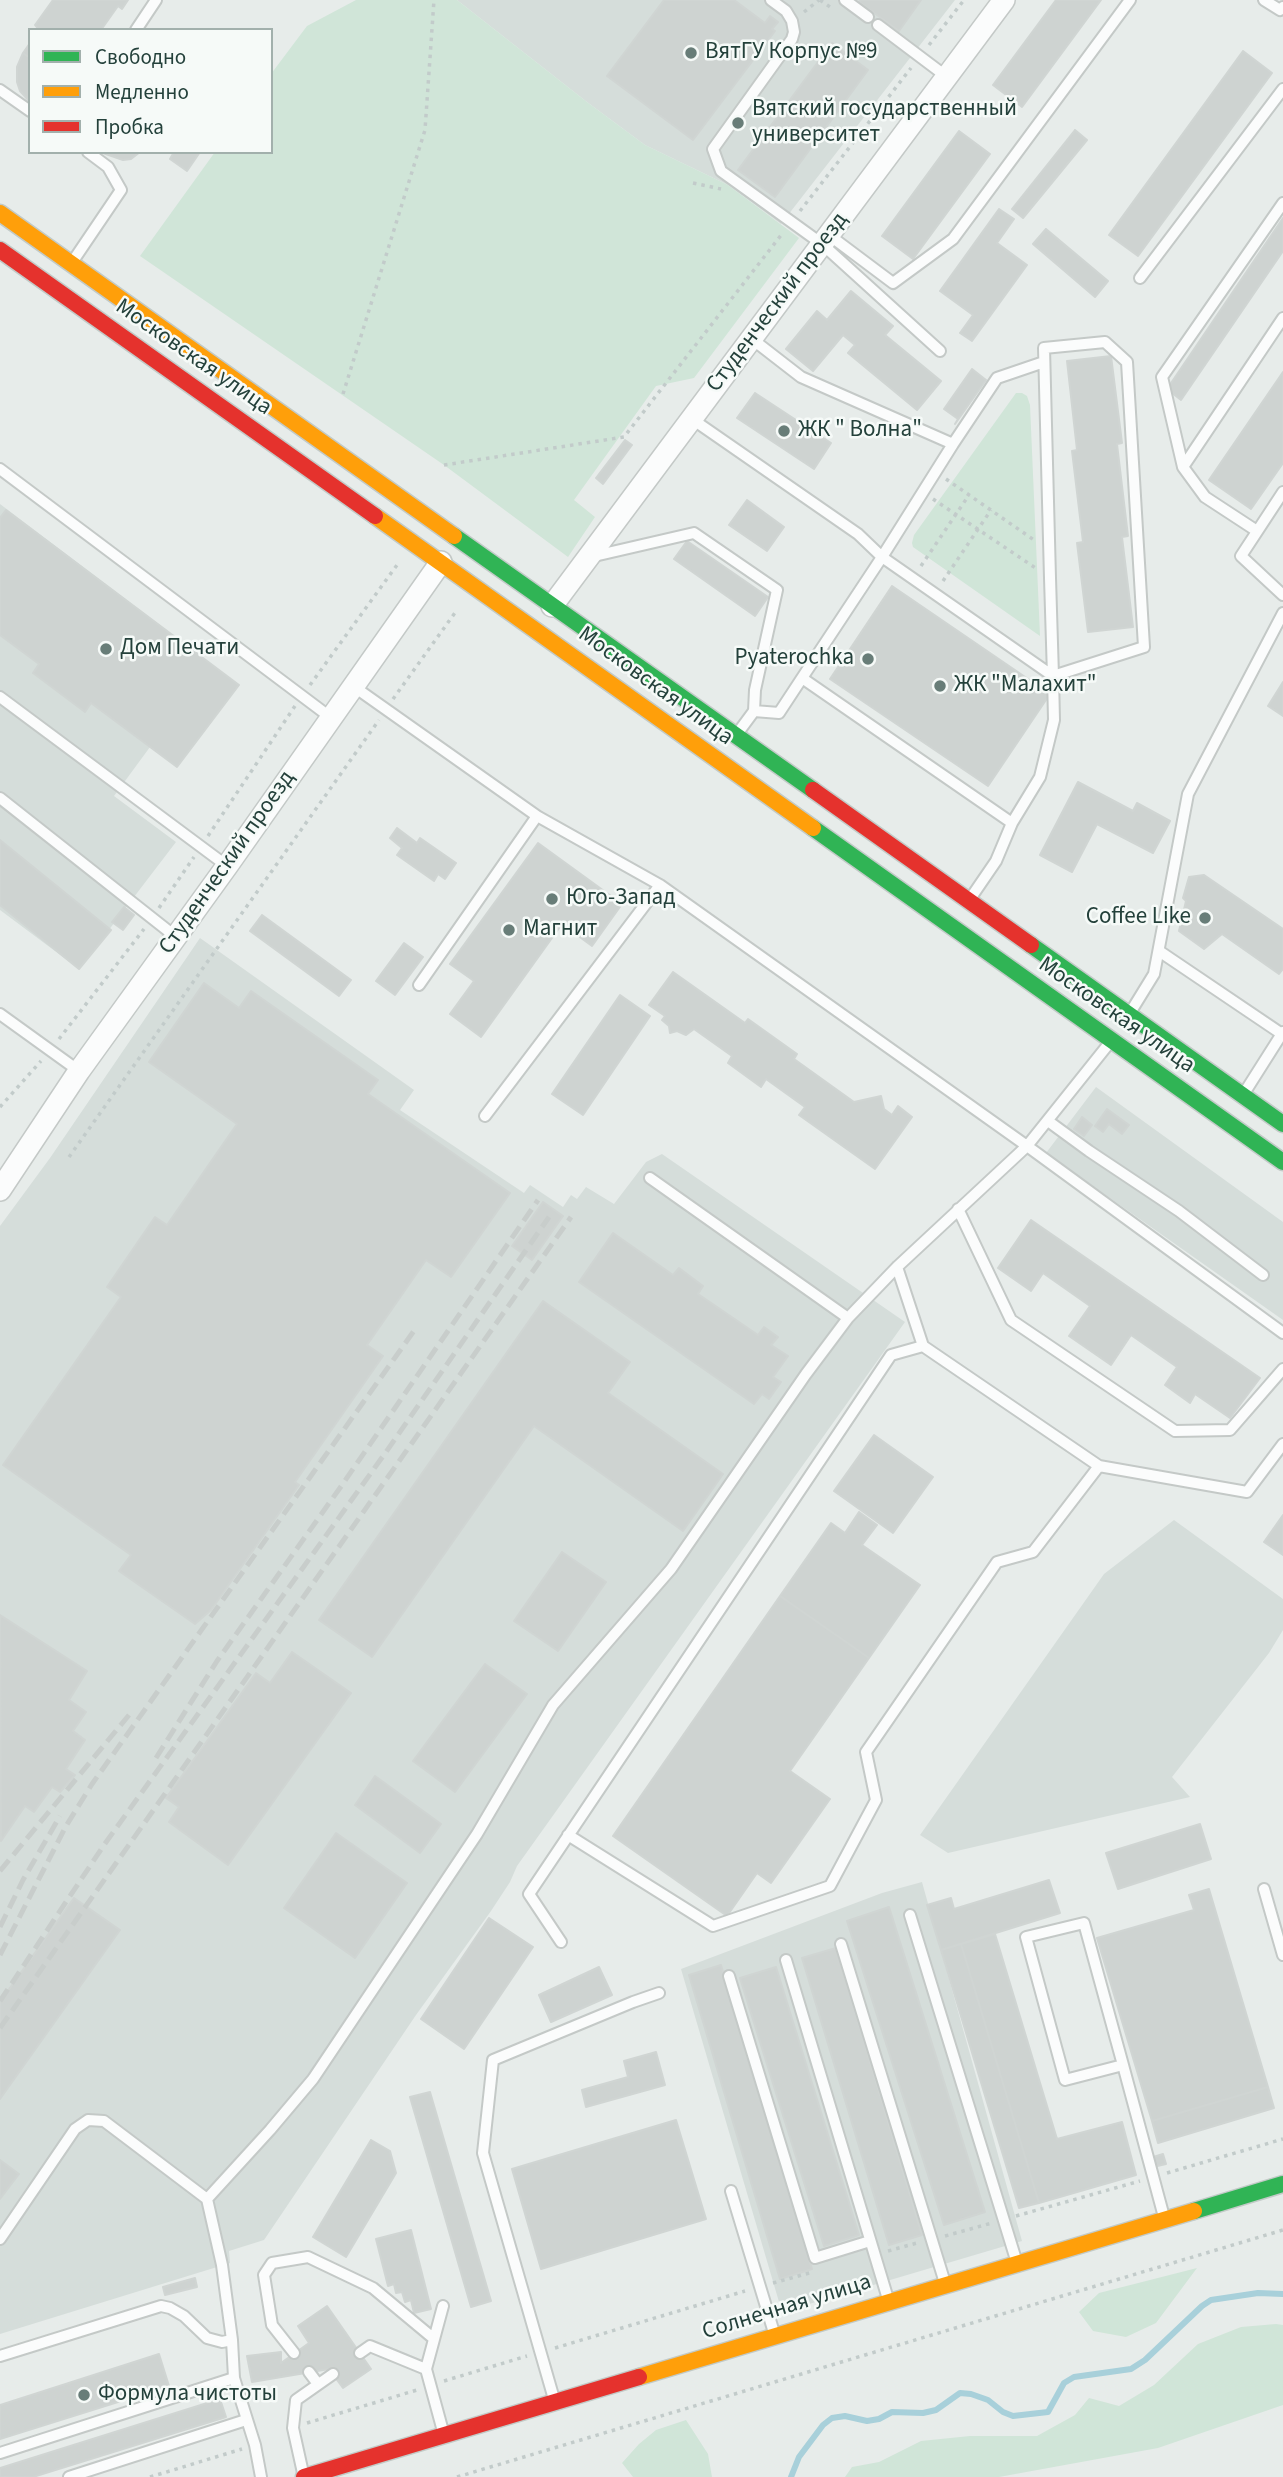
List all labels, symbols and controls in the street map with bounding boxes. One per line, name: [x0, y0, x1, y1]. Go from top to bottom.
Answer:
legend: [28, 28, 273, 154]
place label: ВятГУ Корпус №9: [705, 39, 877, 67]
text: Свободно: [95, 42, 186, 72]
marker: ВятГУ Корпус №9: [683, 45, 699, 61]
text: Медленно: [95, 77, 189, 107]
place label: Вятский государственный университет: [752, 96, 1017, 150]
text: Пробка: [95, 112, 164, 142]
marker: Вятский государственный университет: [730, 115, 746, 131]
street label: Студенческий проезд: [701, 208, 855, 398]
street label: Московская улица: [109, 294, 277, 422]
place label: ЖК " Волна": [798, 417, 922, 445]
marker: ЖК " Волна": [776, 423, 792, 439]
street label: Московская улица: [572, 622, 738, 752]
place label: Дом Печати: [120, 635, 239, 663]
marker: Дом Печати: [98, 641, 114, 657]
place label: Pyaterochka: [735, 645, 854, 673]
marker: Pyaterochka: [860, 651, 876, 667]
place label: ЖК "Малахит": [954, 672, 1097, 700]
marker: ЖК "Малахит": [932, 678, 948, 694]
street label: Студенческий проезд: [154, 766, 302, 960]
place label: Юго-Запад: [566, 885, 675, 913]
marker: Юго-Запад: [544, 891, 560, 907]
place label: Coffee Like: [1086, 904, 1191, 932]
marker: Coffee Like: [1197, 910, 1213, 926]
place label: Магнит: [523, 916, 597, 944]
marker: Магнит: [501, 922, 517, 938]
street label: Московская улица: [1032, 952, 1200, 1080]
street label: Солнечная улица: [699, 2269, 875, 2347]
place label: Формула чистоты: [98, 2381, 277, 2409]
marker: Формула чистоты: [76, 2387, 92, 2403]

